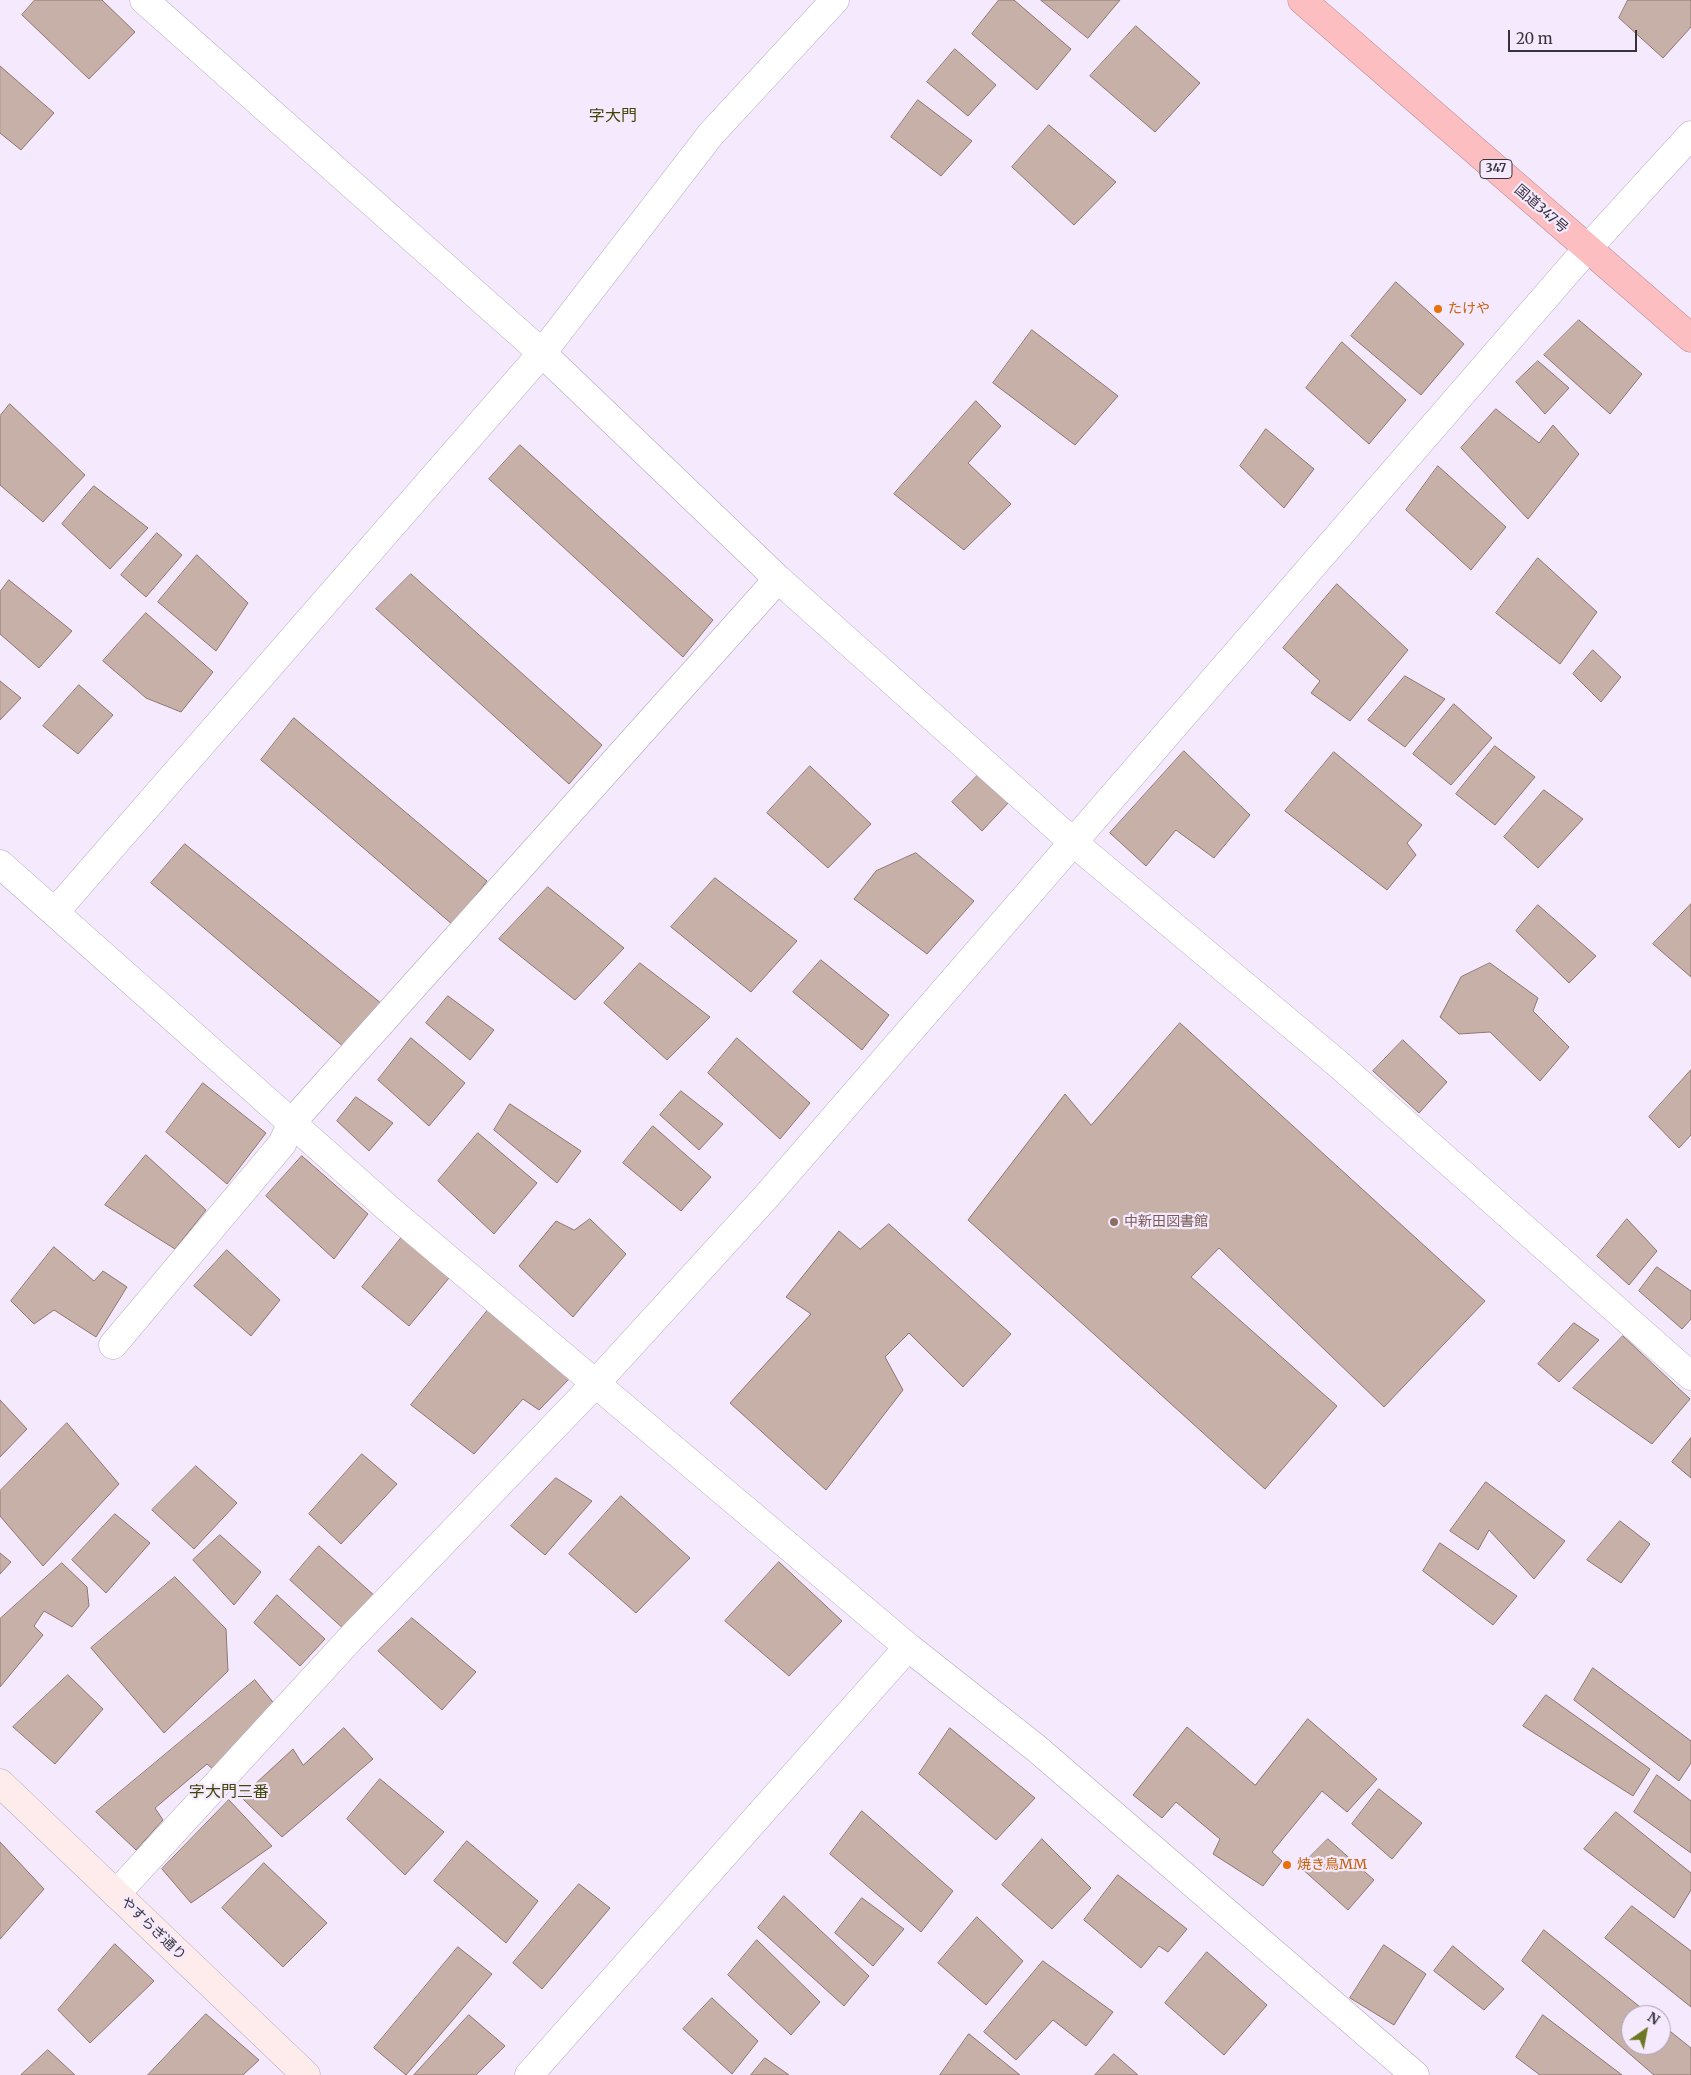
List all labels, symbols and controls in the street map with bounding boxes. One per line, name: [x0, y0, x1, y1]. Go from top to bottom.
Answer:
scale bar: [1511, 20, 1640, 52]
text: 20 m: [1516, 29, 1553, 48]
district label: 字大門: [589, 106, 637, 126]
road number: 347: [1480, 160, 1512, 178]
street label: 国道347号: [1511, 181, 1571, 237]
place label: たけや: [1448, 301, 1490, 317]
marker: たけや: [1432, 303, 1444, 315]
place label: 中新田図書館: [1124, 1214, 1208, 1230]
marker: 中新田図書館: [1108, 1216, 1120, 1228]
district label: 字大門三番: [189, 1782, 269, 1802]
place label: 焼き鳥MM: [1297, 1857, 1367, 1873]
marker: 焼き鳥MM: [1281, 1859, 1293, 1871]
street label: やすらぎ通り: [117, 1894, 189, 1964]
north arrow: [1621, 2005, 1671, 2055]
text: N: [1644, 2008, 1663, 2029]

